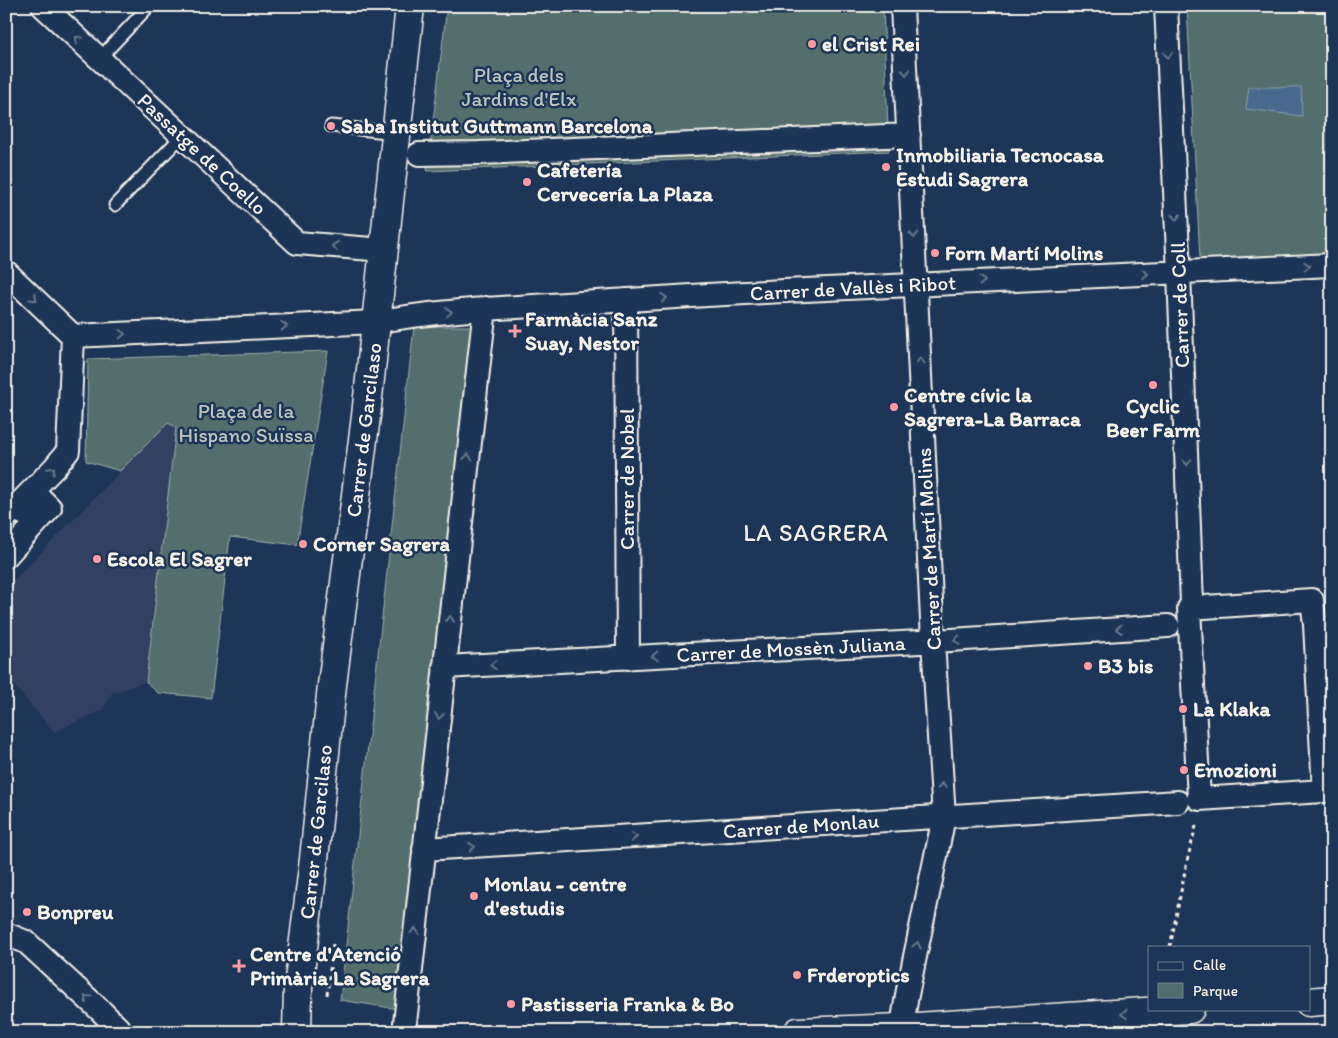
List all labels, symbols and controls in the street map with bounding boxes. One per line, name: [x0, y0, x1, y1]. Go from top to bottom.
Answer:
place label: el Crist Rei: [822, 31, 920, 56]
one-way arrow: [75, 36, 84, 45]
marker: el Crist Rei: [806, 38, 818, 50]
one-way arrow: [1163, 51, 1174, 59]
park label: Plaça dels Jardins d'Elx: [462, 62, 577, 111]
one-way arrow: [900, 69, 911, 77]
street label: Passatge de Coello: [132, 87, 272, 220]
place label: Saba Institut Guttmann Barcelona: [341, 113, 654, 138]
marker: Saba Institut Guttmann Barcelona: [325, 120, 337, 132]
place label: Inmobiliaria Tecnocasa Estudi Sagrera: [896, 142, 1105, 192]
place label: Cafetería Cervecería La Plaza: [537, 157, 714, 206]
marker: Inmobiliaria Tecnocasa Estudi Sagrera: [880, 161, 892, 173]
marker: Cafetería Cervecería La Plaza: [521, 176, 533, 188]
one-way arrow: [1171, 213, 1182, 221]
one-way arrow: [908, 231, 919, 239]
place label: Forn Martí Molins: [945, 240, 1103, 265]
one-way arrow: [331, 241, 339, 252]
street label: Carrer de Coll: [1165, 241, 1194, 369]
marker: Forn Martí Molins: [929, 247, 941, 259]
one-way arrow: [1303, 261, 1311, 272]
one-way arrow: [1141, 269, 1149, 280]
street label: Carrer de Vallès i Ribot: [749, 270, 957, 305]
one-way arrow: [978, 276, 986, 287]
one-way arrow: [28, 292, 37, 301]
one-way arrow: [660, 292, 668, 303]
place label: Farmàcia Sanz Suay, Nestor: [525, 306, 658, 356]
one-way arrow: [446, 307, 454, 318]
one-way arrow: [281, 321, 289, 332]
marker: Farmàcia Sanz Suay, Nestor: [509, 325, 521, 337]
one-way arrow: [118, 329, 126, 340]
street label: Carrer de Garcilaso: [340, 341, 387, 519]
one-way arrow: [914, 357, 925, 365]
marker: Cyclic Beer Farm: [1147, 379, 1159, 391]
place label: Centre cívic la Sagrera-La Barraca: [904, 382, 1082, 432]
place label: Cyclic Beer Farm: [1106, 393, 1200, 442]
park label: Plaça de la Hispano Suïssa: [178, 398, 314, 447]
marker: Centre cívic la Sagrera-La Barraca: [888, 401, 900, 413]
street label: Carrer de Nobel: [614, 408, 639, 550]
street label: Carrer de Martí Molins: [911, 447, 946, 651]
one-way arrow: [462, 453, 473, 461]
one-way arrow: [1181, 458, 1192, 466]
one-way arrow: [46, 466, 55, 475]
district label: LA SAGRERA: [743, 518, 889, 547]
place label: Corner Sagrera: [313, 531, 451, 557]
marker: Corner Sagrera: [297, 538, 309, 550]
place label: Escola El Sagrer: [107, 546, 252, 572]
marker: Escola El Sagrer: [91, 553, 103, 565]
one-way arrow: [444, 614, 455, 622]
one-way arrow: [1115, 624, 1123, 635]
street label: Carrer de Mossèn Juliana: [676, 630, 906, 667]
one-way arrow: [953, 634, 961, 645]
one-way arrow: [651, 651, 659, 662]
place label: B3 bis: [1098, 653, 1153, 678]
one-way arrow: [489, 659, 497, 670]
marker: B3 bis: [1082, 660, 1094, 672]
place label: La Klaka: [1193, 696, 1271, 721]
marker: La Klaka: [1177, 703, 1189, 715]
one-way arrow: [434, 712, 445, 720]
street label: Carrer de Garcilaso: [294, 743, 337, 921]
place label: Emozioni: [1194, 757, 1277, 782]
marker: Emozioni: [1178, 764, 1190, 776]
one-way arrow: [936, 781, 947, 789]
street label: Carrer de Monlau: [722, 808, 880, 843]
one-way arrow: [631, 831, 639, 842]
one-way arrow: [468, 841, 476, 852]
place label: Monlau - centre d'estudis: [484, 871, 627, 920]
marker: Monlau - centre d'estudis: [468, 890, 480, 902]
place label: Bonpreu: [37, 899, 114, 925]
marker: Bonpreu: [21, 906, 33, 918]
one-way arrow: [409, 927, 420, 935]
place label: Centre d'Atenció Primària La Sagrera: [250, 941, 430, 991]
one-way arrow: [912, 941, 922, 950]
legend: [1148, 946, 1310, 1010]
text: Calle: [1193, 956, 1226, 974]
marker: Centre d'Atenció Primària La Sagrera: [232, 959, 246, 973]
place label: Frderoptics: [807, 962, 910, 988]
marker: Frderoptics: [791, 969, 803, 981]
text: Parque: [1193, 982, 1238, 1000]
place label: Pastisseria Franka & Bo: [521, 991, 734, 1016]
one-way arrow: [83, 994, 92, 1003]
marker: Pastisseria Franka & Bo: [505, 998, 517, 1010]
one-way arrow: [1120, 1008, 1128, 1019]

